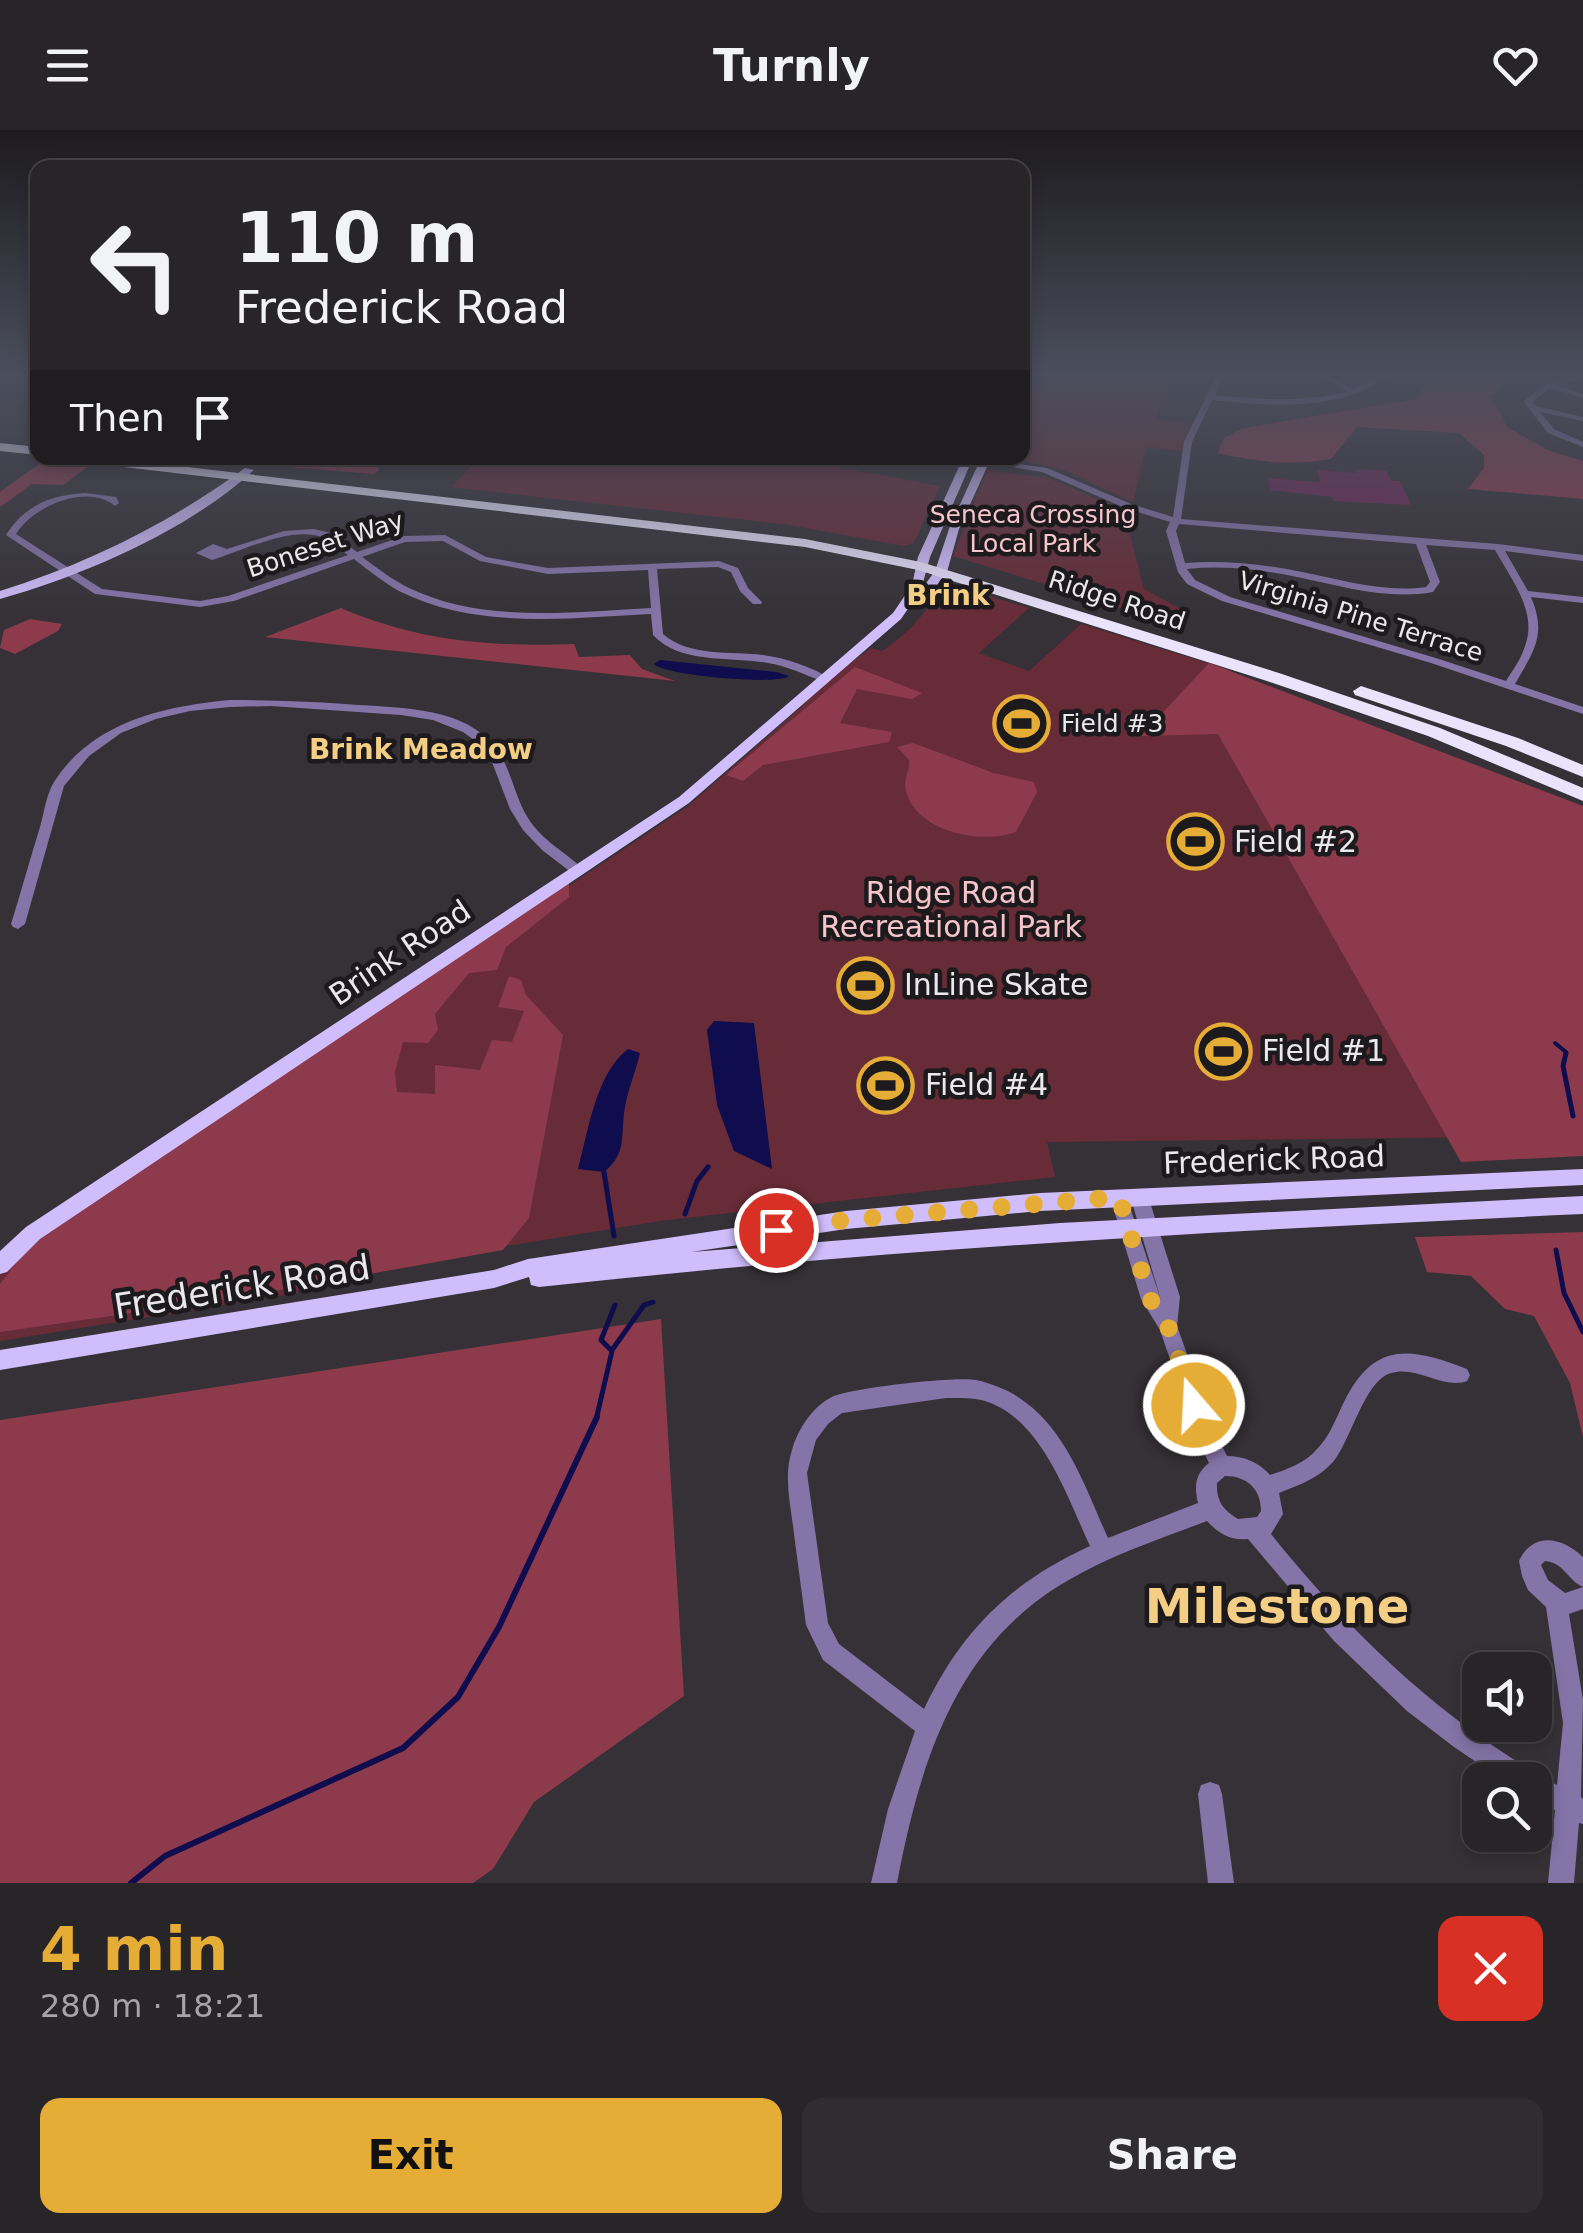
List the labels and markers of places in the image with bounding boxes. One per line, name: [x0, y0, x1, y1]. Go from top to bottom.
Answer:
sports icon: Field #3: [992, 693, 1052, 753]
place label: Field #3: [1061, 709, 1164, 738]
sports icon: Field #2: [1165, 812, 1225, 872]
place label: Field #2: [1234, 824, 1357, 859]
sports icon: InLine Skate: [835, 955, 895, 1015]
place label: InLine Skate: [904, 967, 1088, 1002]
sports icon: Field #1: [1193, 1021, 1253, 1081]
place label: Field #1: [1262, 1033, 1385, 1068]
sports icon: Field #4: [856, 1055, 916, 1115]
place label: Field #4: [925, 1067, 1048, 1102]
pin: [734, 1188, 819, 1273]

